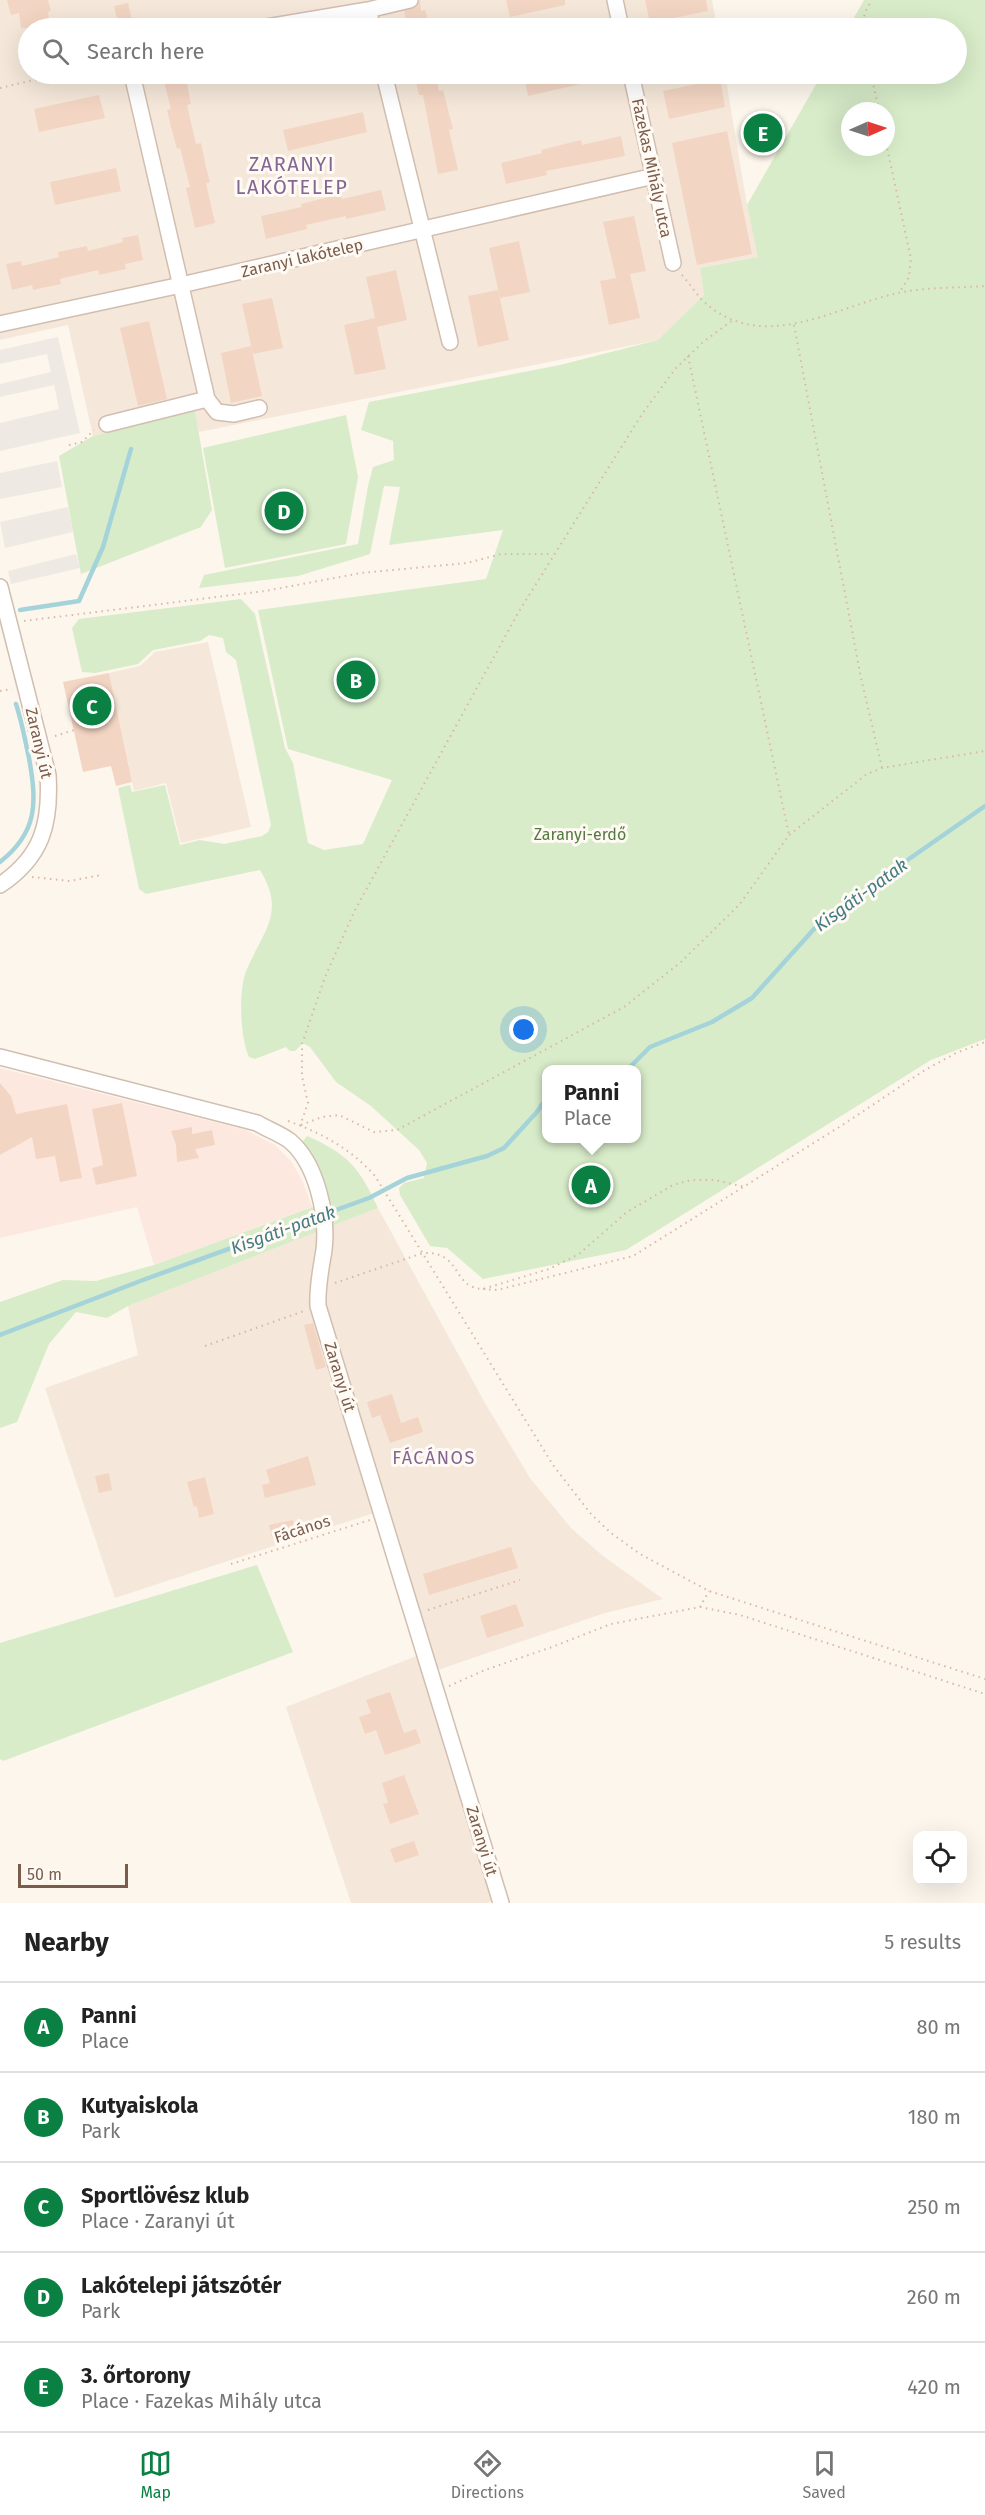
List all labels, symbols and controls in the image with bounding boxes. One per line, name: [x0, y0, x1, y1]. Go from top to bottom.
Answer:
search box: [18, 18, 967, 84]
icon: search: [39, 35, 72, 68]
text: Search here: [87, 38, 205, 65]
street label: Fazekas Mihály utca: [628, 97, 676, 239]
north arrow: [841, 102, 895, 156]
pin: E: [744, 110, 783, 156]
district label: ZARANYI LAKÓTELEP: [236, 152, 348, 199]
street label: Zaranyi lakótelep: [239, 235, 365, 281]
pin: D: [264, 488, 304, 534]
pin: B: [336, 658, 376, 702]
pin: C: [72, 684, 112, 728]
street label: Zaranyi út: [22, 706, 56, 780]
park label: Zaranyi-erdő: [534, 825, 626, 844]
water label: Kisgáti-patak: [810, 854, 912, 936]
your location: [509, 1015, 538, 1044]
popup: [542, 1065, 641, 1143]
text: Panni: [564, 1079, 619, 1106]
text: Place: [564, 1106, 612, 1130]
pin: A: [572, 1162, 610, 1208]
water label: Kisgáti-patak: [228, 1201, 339, 1259]
street label: Zaranyi út: [320, 1340, 360, 1414]
district label: FÁCÁNOS: [392, 1446, 476, 1469]
street label: Fácános: [271, 1511, 333, 1547]
street label: Zaranyi út: [462, 1804, 502, 1878]
map controls: [913, 1831, 967, 1885]
button: locate: [913, 1831, 967, 1885]
scale bar: [18, 1861, 128, 1888]
text: 50 m: [27, 1865, 62, 1884]
text: Nearby: [24, 1927, 109, 1958]
text: 5 results: [884, 1930, 961, 1954]
text: Panni: [81, 2002, 137, 2029]
text: A: [38, 2015, 49, 2039]
text: 80 m: [916, 2015, 961, 2039]
text: Place: [81, 2029, 129, 2053]
text: Kutyaiskola: [81, 2092, 199, 2119]
text: B: [37, 2105, 50, 2129]
text: 180 m: [908, 2105, 961, 2129]
text: Park: [81, 2119, 120, 2143]
text: Sportlövész klub: [81, 2182, 249, 2209]
text: C: [38, 2195, 49, 2219]
text: 250 m: [907, 2195, 961, 2219]
text: Place · Zaranyi út: [81, 2209, 235, 2233]
text: Lakótelepi játszótér: [81, 2272, 281, 2299]
text: D: [37, 2285, 50, 2309]
text: 260 m: [907, 2285, 961, 2309]
text: Park: [81, 2299, 120, 2323]
text: 3. őrtorony: [81, 2362, 191, 2389]
text: E: [38, 2375, 49, 2399]
text: 420 m: [907, 2375, 961, 2399]
text: Place · Fazekas Mihály utca: [81, 2389, 322, 2413]
tab: Map: [139, 2447, 172, 2502]
tab: Directions: [451, 2447, 524, 2502]
tab: Saved: [802, 2447, 846, 2502]

